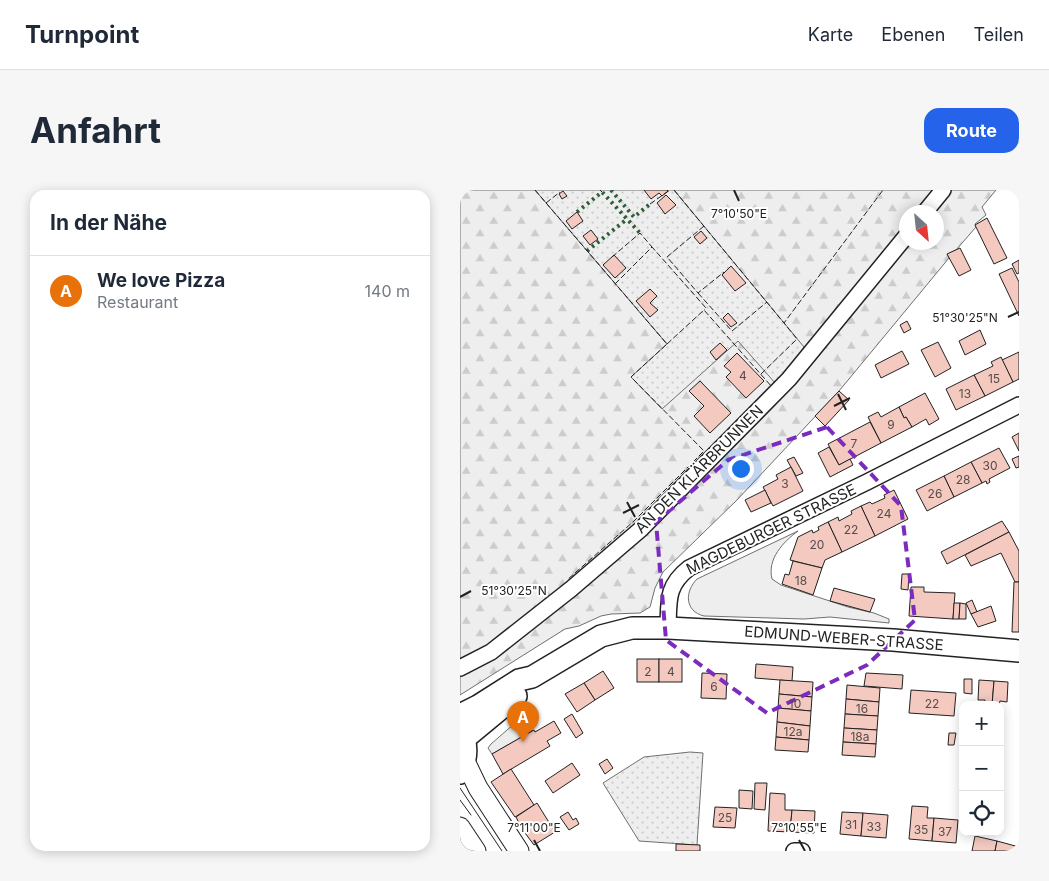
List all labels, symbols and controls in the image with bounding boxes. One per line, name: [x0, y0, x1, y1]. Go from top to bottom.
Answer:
text: Turnpoint: [25, 20, 139, 49]
text: Karte: [808, 24, 853, 45]
text: Ebenen: [881, 24, 945, 45]
text: Teilen: [973, 24, 1024, 45]
button: Route: [924, 108, 1019, 153]
text: Anfahrt: [30, 109, 161, 151]
north arrow: [899, 205, 944, 250]
text: 7°10'50"E: [711, 206, 767, 221]
text: In der Nähe: [50, 210, 167, 235]
text: We love Pizza: [97, 269, 225, 292]
text: A: [60, 281, 72, 301]
text: 140 m: [365, 281, 410, 301]
text: Restaurant: [97, 292, 178, 312]
text: 51°30'25"N: [932, 310, 998, 325]
house number: 4: [739, 368, 747, 383]
house number: 15: [988, 371, 1000, 386]
house number: 13: [959, 386, 971, 401]
street label: AN DEN KLÄRBRUNNEN: [631, 401, 767, 537]
house number: 9: [887, 417, 895, 432]
house number: 7: [851, 436, 858, 451]
your location: [728, 456, 754, 482]
house number: 30: [983, 458, 997, 473]
house number: 28: [956, 472, 970, 487]
house number: 3: [781, 476, 789, 491]
street label: MAGDEBURGER STRASSE: [683, 480, 859, 578]
house number: 26: [928, 486, 942, 501]
house number: 24: [877, 506, 892, 521]
house number: 22: [844, 522, 858, 537]
house number: 20: [810, 537, 824, 552]
house number: 18: [795, 573, 807, 588]
text: 51°30'25"N: [481, 583, 547, 598]
street label: EDMUND-WEBER-STRASSE: [744, 622, 944, 654]
house number: 2: [644, 664, 652, 679]
house number: 4: [667, 664, 675, 679]
house number: 6: [710, 679, 718, 694]
house number: 10: [789, 696, 801, 711]
house number: 22: [925, 696, 939, 711]
pin: A: [507, 701, 539, 742]
house number: 16: [856, 701, 868, 716]
map controls: [959, 701, 1004, 836]
button: +: [959, 701, 1004, 746]
house number: 12a: [784, 724, 802, 739]
house number: 18a: [850, 729, 870, 744]
button: −: [959, 746, 1004, 791]
button: locate: [959, 791, 1004, 836]
house number: 25: [718, 810, 732, 825]
house number: 31: [845, 817, 857, 832]
house number: 33: [867, 819, 881, 834]
text: 7°11'00"E: [507, 820, 561, 835]
text: 7°10'55"E: [771, 820, 827, 835]
house number: 35: [914, 822, 928, 837]
house number: 37: [938, 824, 952, 839]

